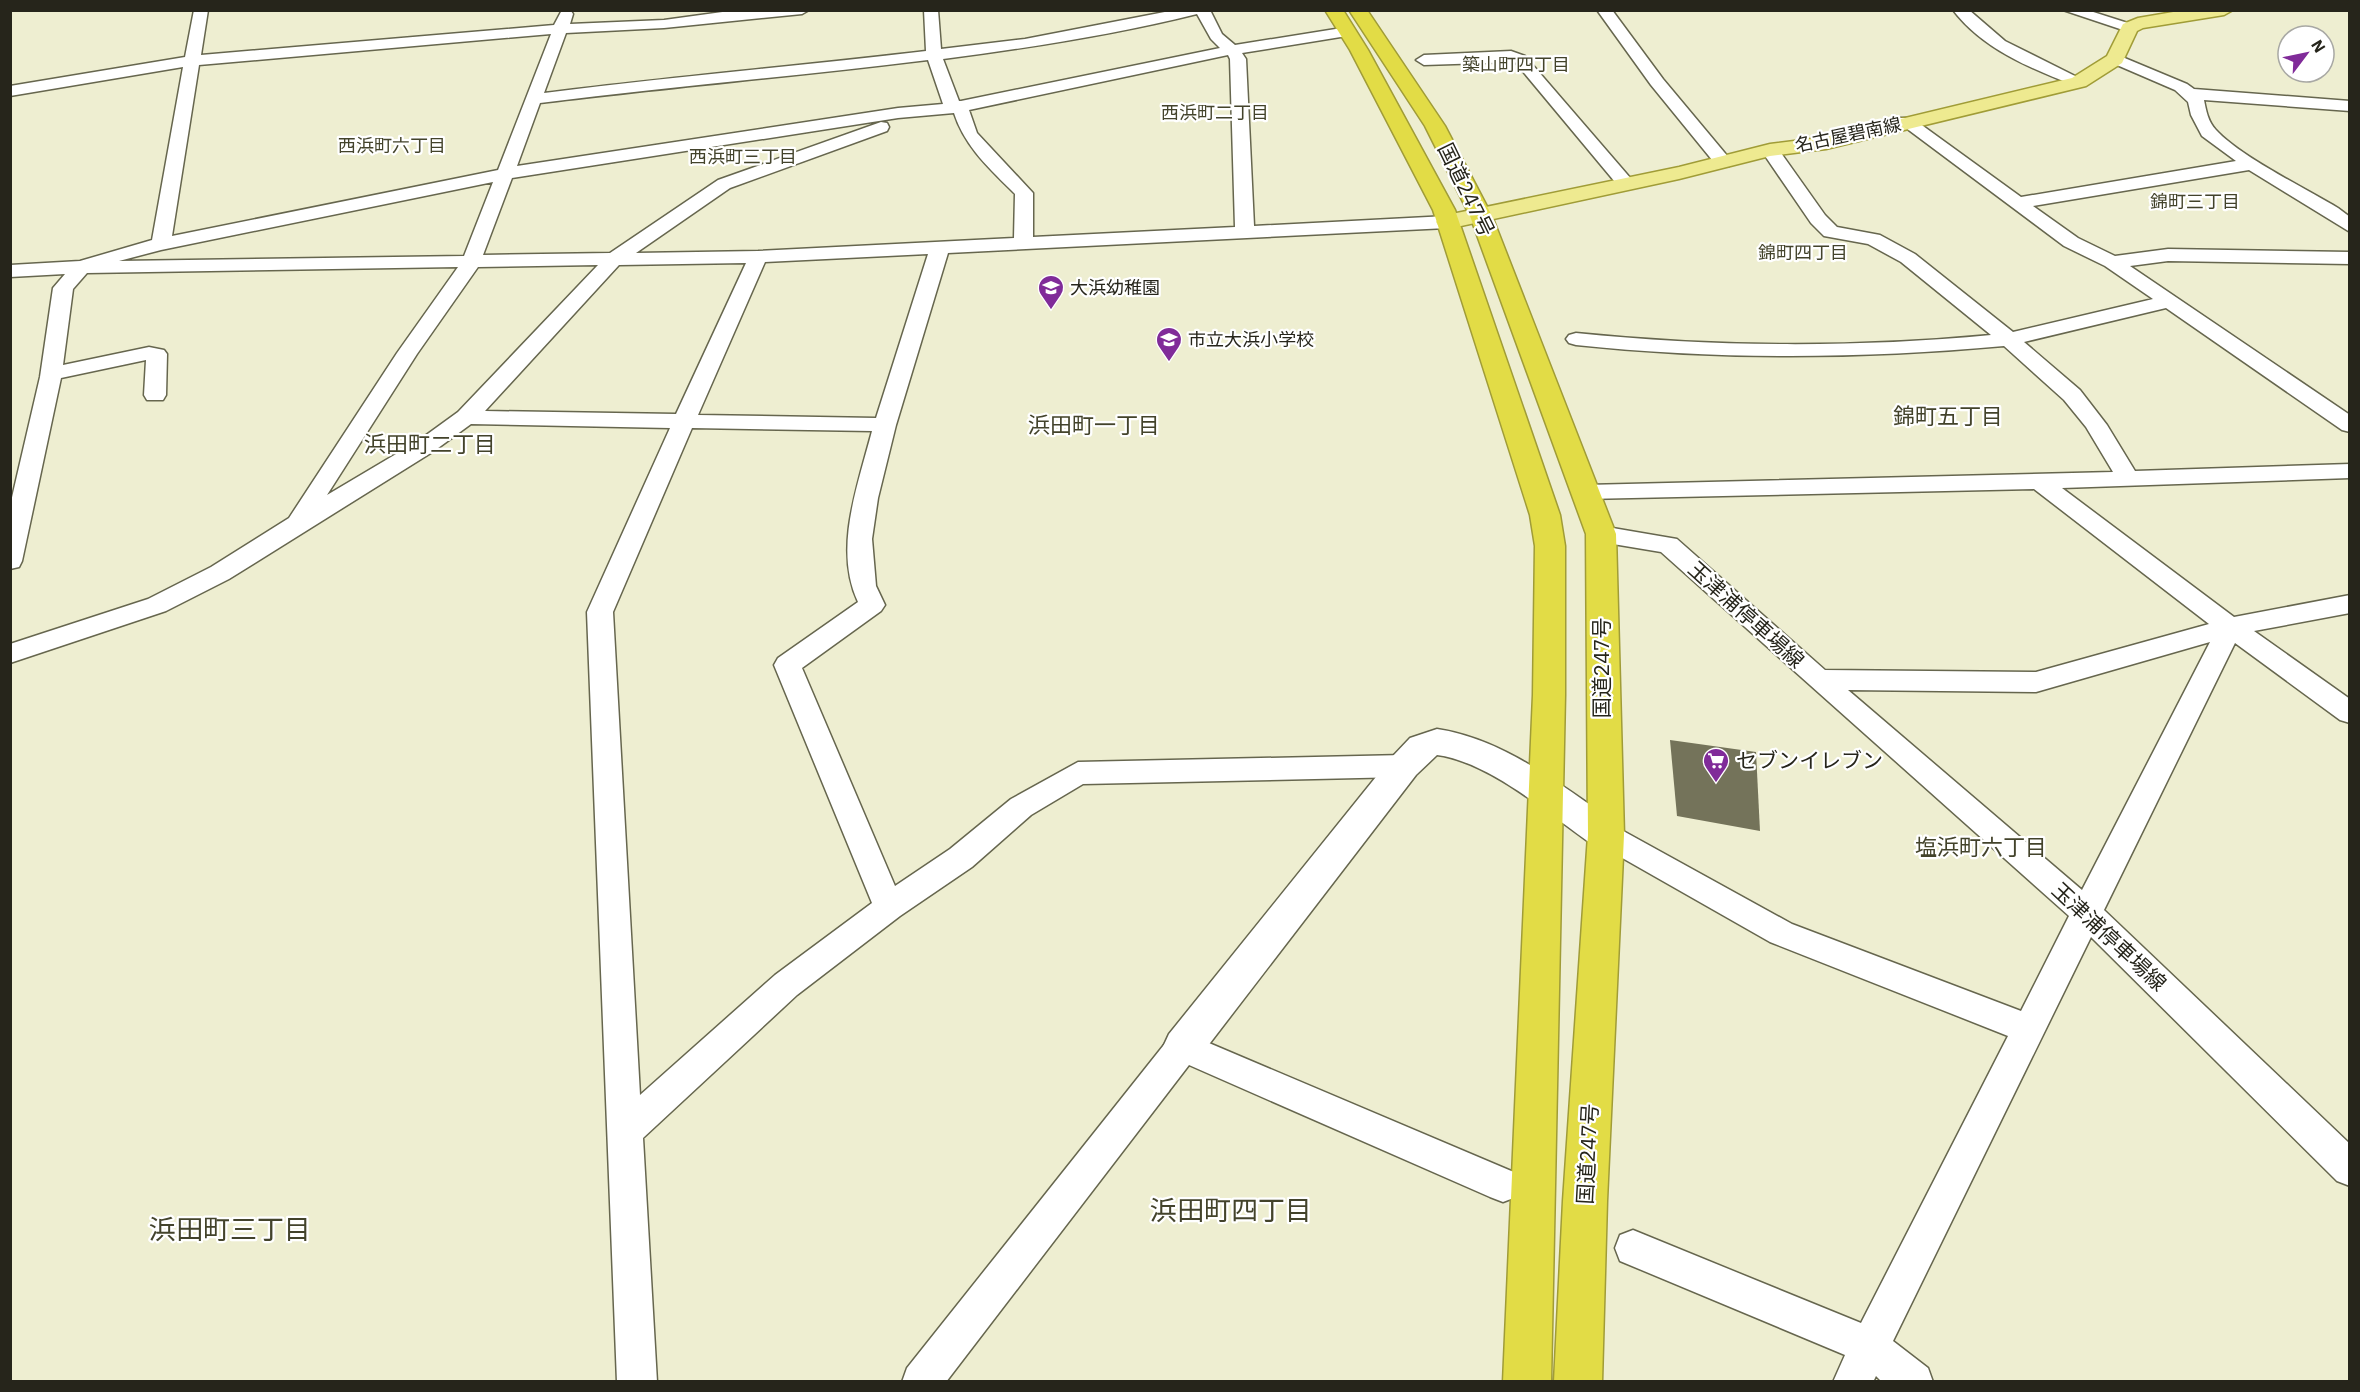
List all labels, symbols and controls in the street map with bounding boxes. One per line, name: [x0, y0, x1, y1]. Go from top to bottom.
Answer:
north arrow: [2276, 24, 2336, 84]
text: N: [2307, 36, 2330, 56]
district label: 築山町四丁目: [1462, 53, 1570, 76]
district label: 西浜町二丁目: [1161, 101, 1269, 124]
street label: 名古屋碧南線: [1793, 112, 1903, 157]
district label: 西浜町六丁目: [338, 134, 446, 157]
street label: 国道247号: [1432, 138, 1502, 241]
district label: 西浜町三丁目: [689, 145, 797, 168]
district label: 錦町三丁目: [2150, 190, 2240, 213]
district label: 錦町四丁目: [1758, 241, 1848, 264]
school or university icon: 大浜幼稚園: [1036, 273, 1066, 311]
place label: 大浜幼稚園: [1070, 276, 1160, 299]
school or university icon: 市立大浜小学校: [1154, 325, 1184, 363]
place label: 市立大浜小学校: [1188, 328, 1314, 351]
district label: 錦町五丁目: [1893, 401, 2003, 430]
district label: 浜田町一丁目: [1028, 410, 1160, 439]
district label: 浜田町二丁目: [364, 429, 496, 458]
street label: 玉津浦停車場線: [1683, 555, 1811, 674]
street label: 国道247号: [1587, 618, 1615, 718]
supermarket icon: セブンイレブン: [1701, 746, 1731, 784]
place label: セブンイレブン: [1736, 746, 1883, 774]
district label: 塩浜町六丁目: [1915, 832, 2047, 861]
street label: 玉津浦停車場線: [2046, 876, 2173, 997]
street label: 国道247号: [1570, 1103, 1604, 1205]
district label: 浜田町四丁目: [1150, 1192, 1312, 1227]
district label: 浜田町三丁目: [149, 1211, 311, 1246]

